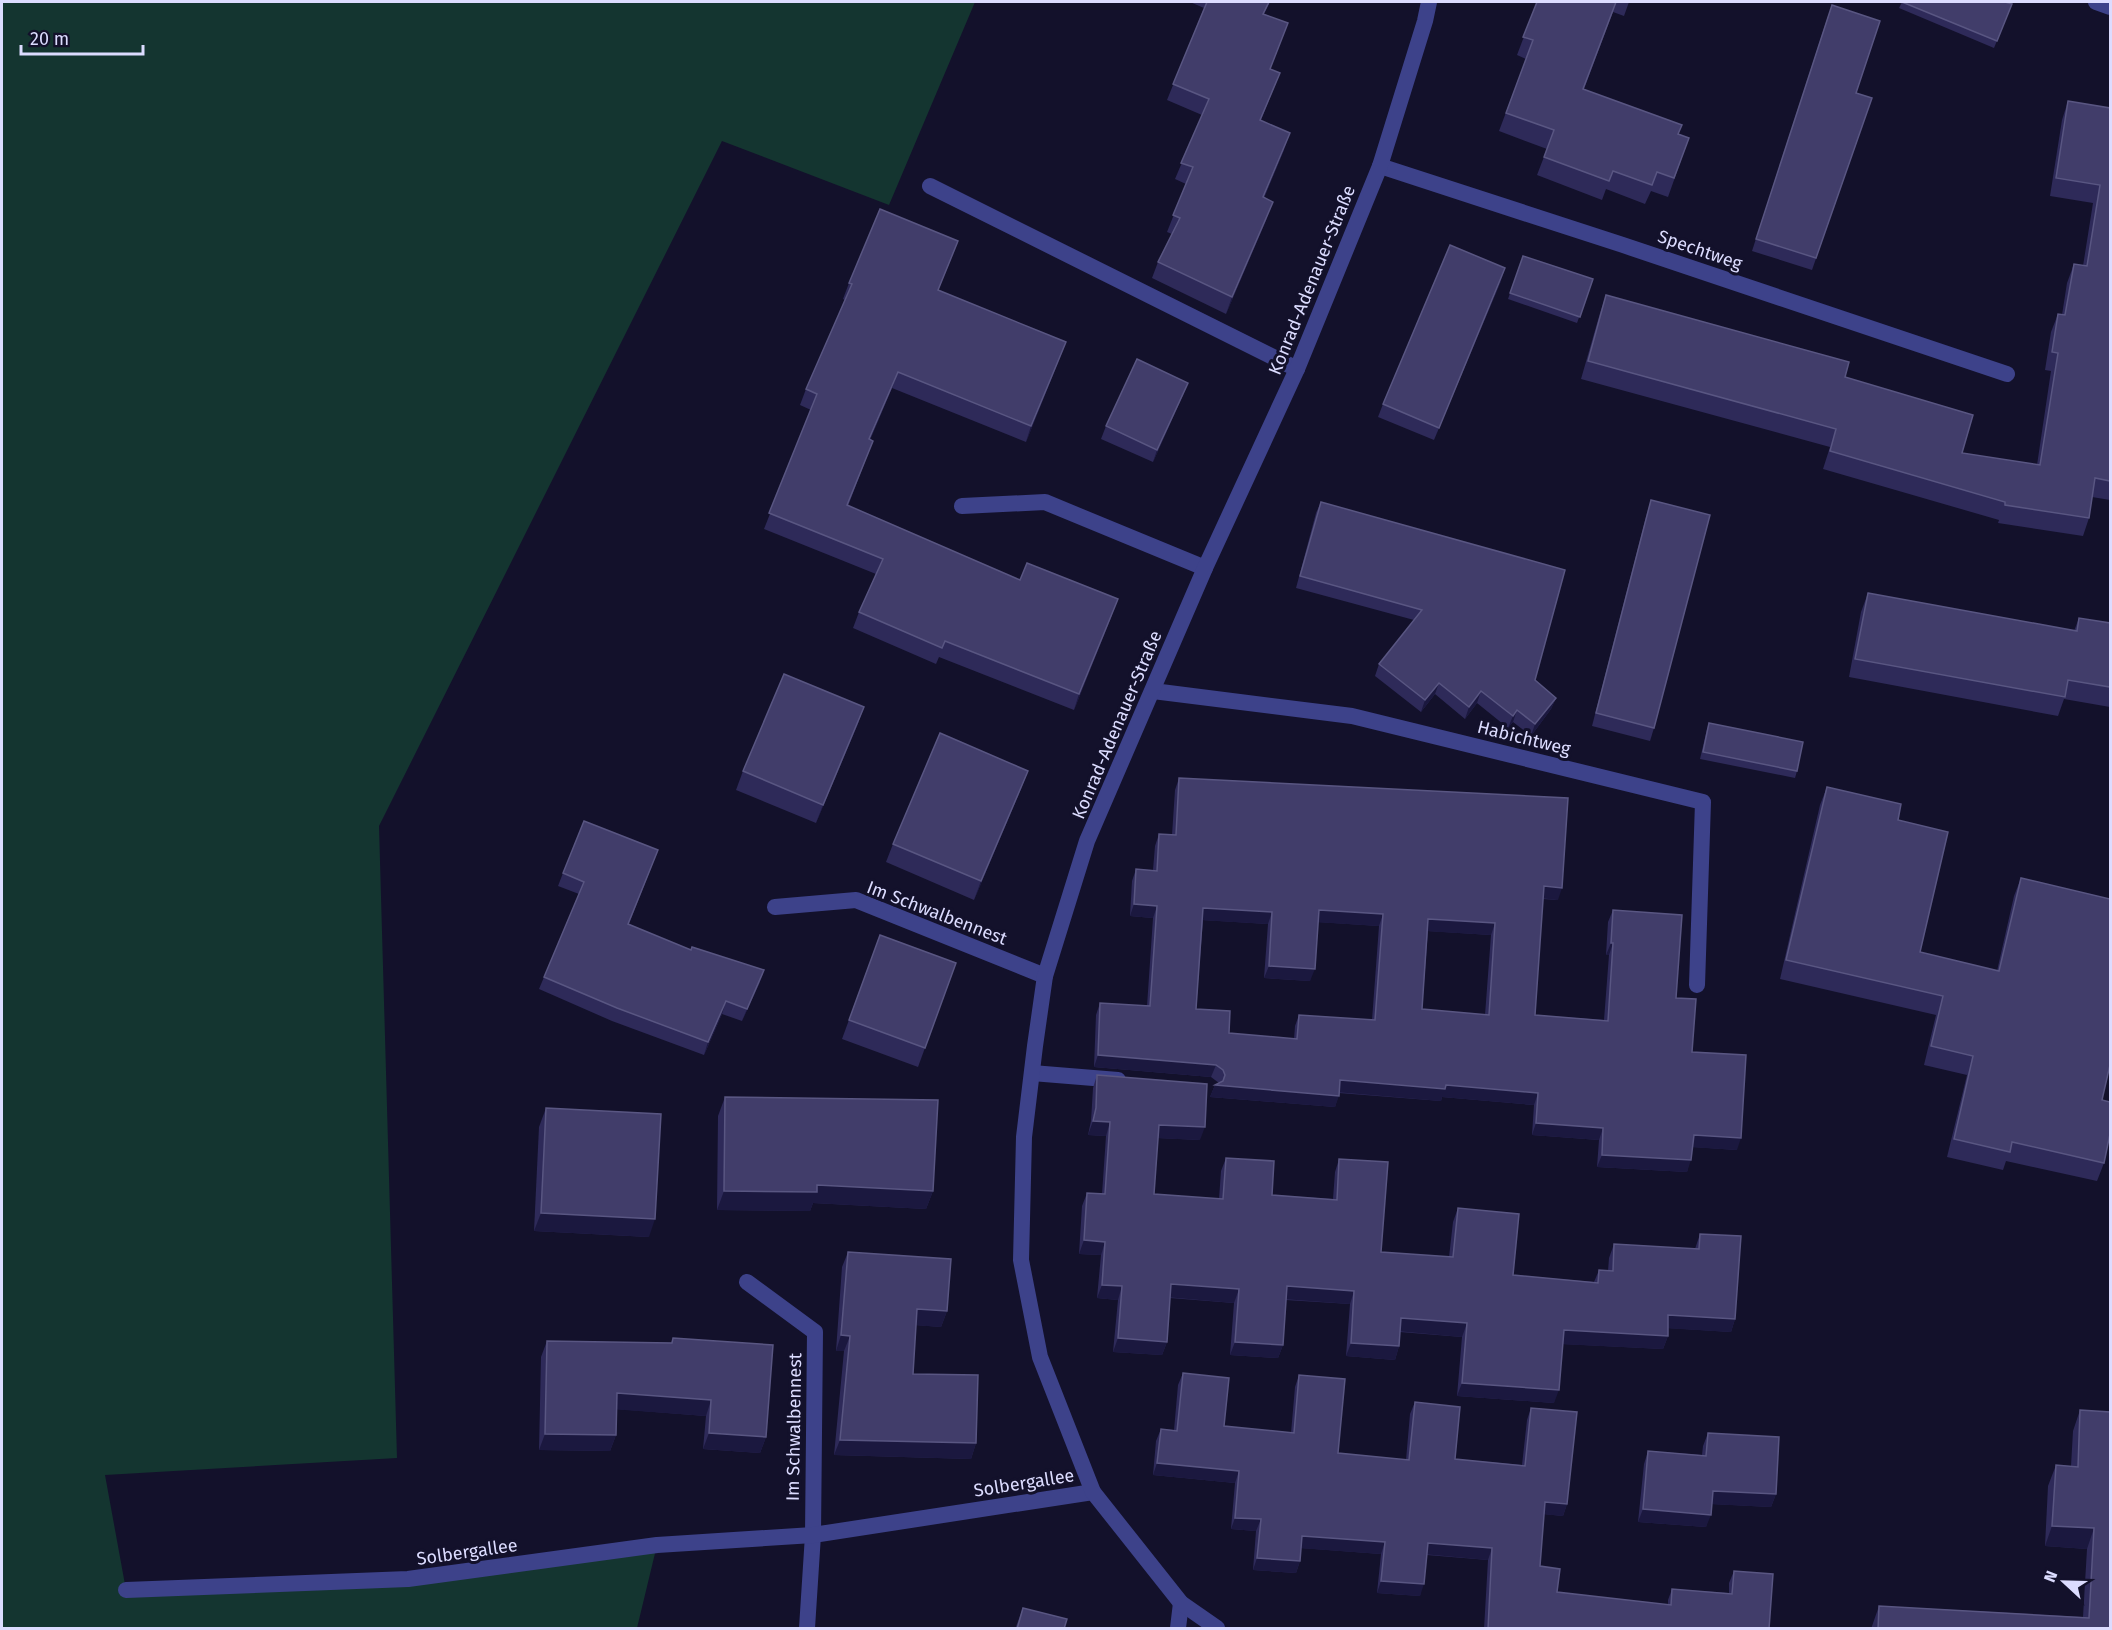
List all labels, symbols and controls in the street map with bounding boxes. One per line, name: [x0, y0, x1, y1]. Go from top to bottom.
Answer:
scale bar: [21, 18, 142, 56]
text: 20 m: [30, 28, 69, 50]
street label: Konrad-Adenauer-Straße: [1264, 182, 1360, 378]
street label: Spechtweg: [1655, 225, 1746, 275]
street label: Konrad-Adenauer-Straße: [1067, 627, 1167, 823]
street label: Habichtweg: [1475, 716, 1574, 760]
street label: Im Schwalbennest: [864, 876, 1011, 950]
street label: Im Schwalbennest: [782, 1352, 806, 1501]
street label: Solbergallee: [972, 1464, 1076, 1502]
street label: Solbergallee: [415, 1534, 519, 1570]
north arrow: [2034, 1552, 2094, 1612]
text: N: [2040, 1568, 2061, 1585]

